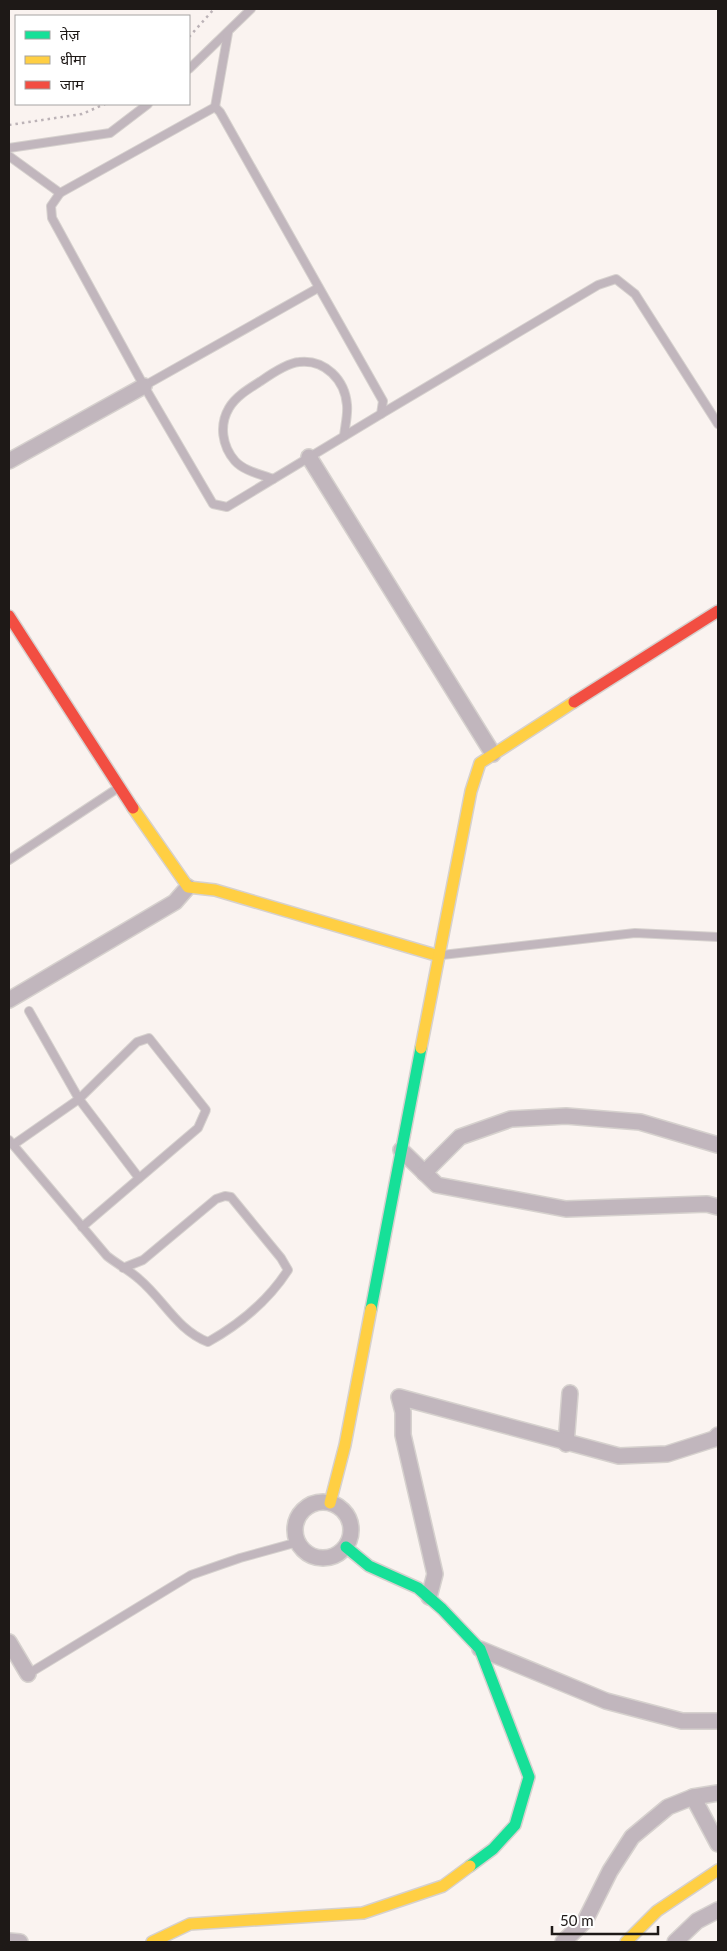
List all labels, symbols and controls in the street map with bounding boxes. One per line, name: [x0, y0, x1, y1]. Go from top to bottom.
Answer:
legend: [15, 15, 190, 105]
text: तेज़: [60, 25, 81, 43]
text: धीमा: [60, 50, 87, 68]
text: जाम: [60, 75, 85, 93]
scale bar: [552, 1904, 658, 1936]
text: 50 m: [560, 1911, 594, 1929]

